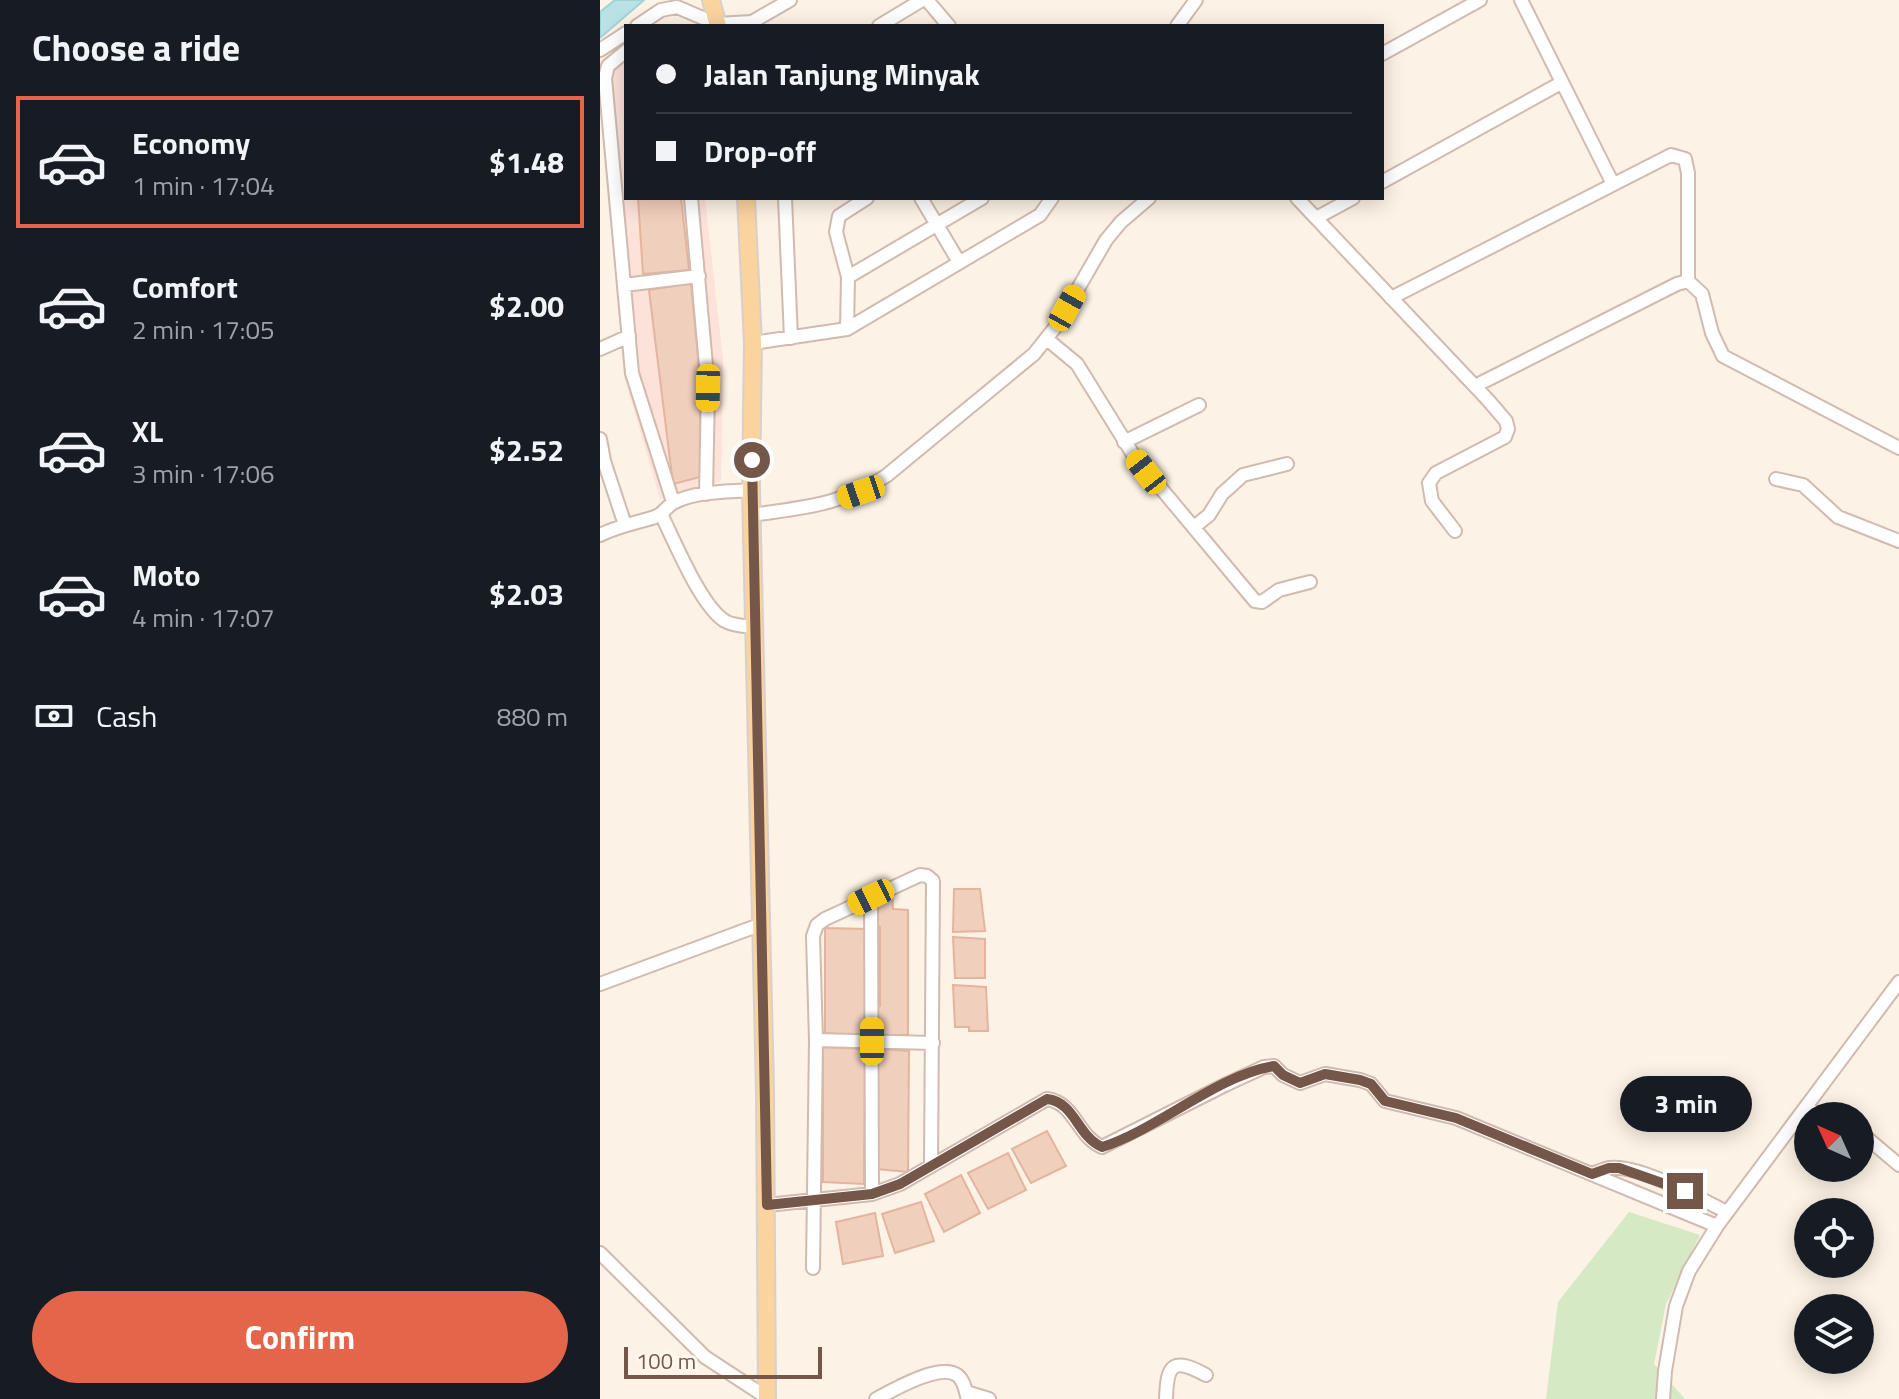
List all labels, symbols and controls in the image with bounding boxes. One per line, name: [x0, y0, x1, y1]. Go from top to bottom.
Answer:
text: Choose a ride: [32, 20, 240, 75]
text: Jalan Tanjung Minyak: [704, 51, 980, 97]
text: Economy: [132, 120, 250, 166]
icon: car: [36, 126, 108, 198]
text: Drop-off: [704, 128, 816, 174]
text: $1.48: [489, 139, 564, 185]
text: 1 min · 17:04: [132, 166, 275, 205]
text: Comfort: [132, 264, 238, 310]
icon: car: [36, 270, 108, 342]
car: [1045, 281, 1089, 335]
text: $2.00: [489, 283, 564, 329]
text: 2 min · 17:05: [132, 310, 275, 349]
car: [696, 364, 720, 412]
text: XL: [132, 408, 163, 454]
icon: car: [36, 414, 108, 486]
text: $2.52: [489, 427, 564, 473]
route start: [734, 442, 770, 478]
car: [1122, 446, 1170, 498]
text: 3 min · 17:06: [132, 454, 275, 493]
car: [834, 473, 888, 511]
text: Moto: [132, 552, 200, 598]
icon: car: [36, 558, 108, 630]
text: $2.03: [489, 571, 564, 617]
text: 4 min · 17:07: [132, 598, 275, 637]
text: Cash: [96, 693, 157, 739]
icon: cash: [32, 694, 76, 738]
text: 880 m: [497, 697, 568, 736]
car: [844, 876, 898, 918]
car: [860, 1017, 884, 1065]
callout: 3 min: [1619, 1075, 1751, 1131]
text: 3 min: [1654, 1084, 1718, 1123]
north arrow: [1794, 1102, 1874, 1182]
map controls: [1794, 1102, 1874, 1374]
route end: [1667, 1173, 1703, 1209]
button: locate: [1794, 1198, 1874, 1278]
button: Confirm: [32, 1291, 568, 1383]
button: layers: [1794, 1294, 1874, 1374]
scale bar: [624, 1343, 822, 1379]
text: 100 m: [636, 1344, 696, 1378]

